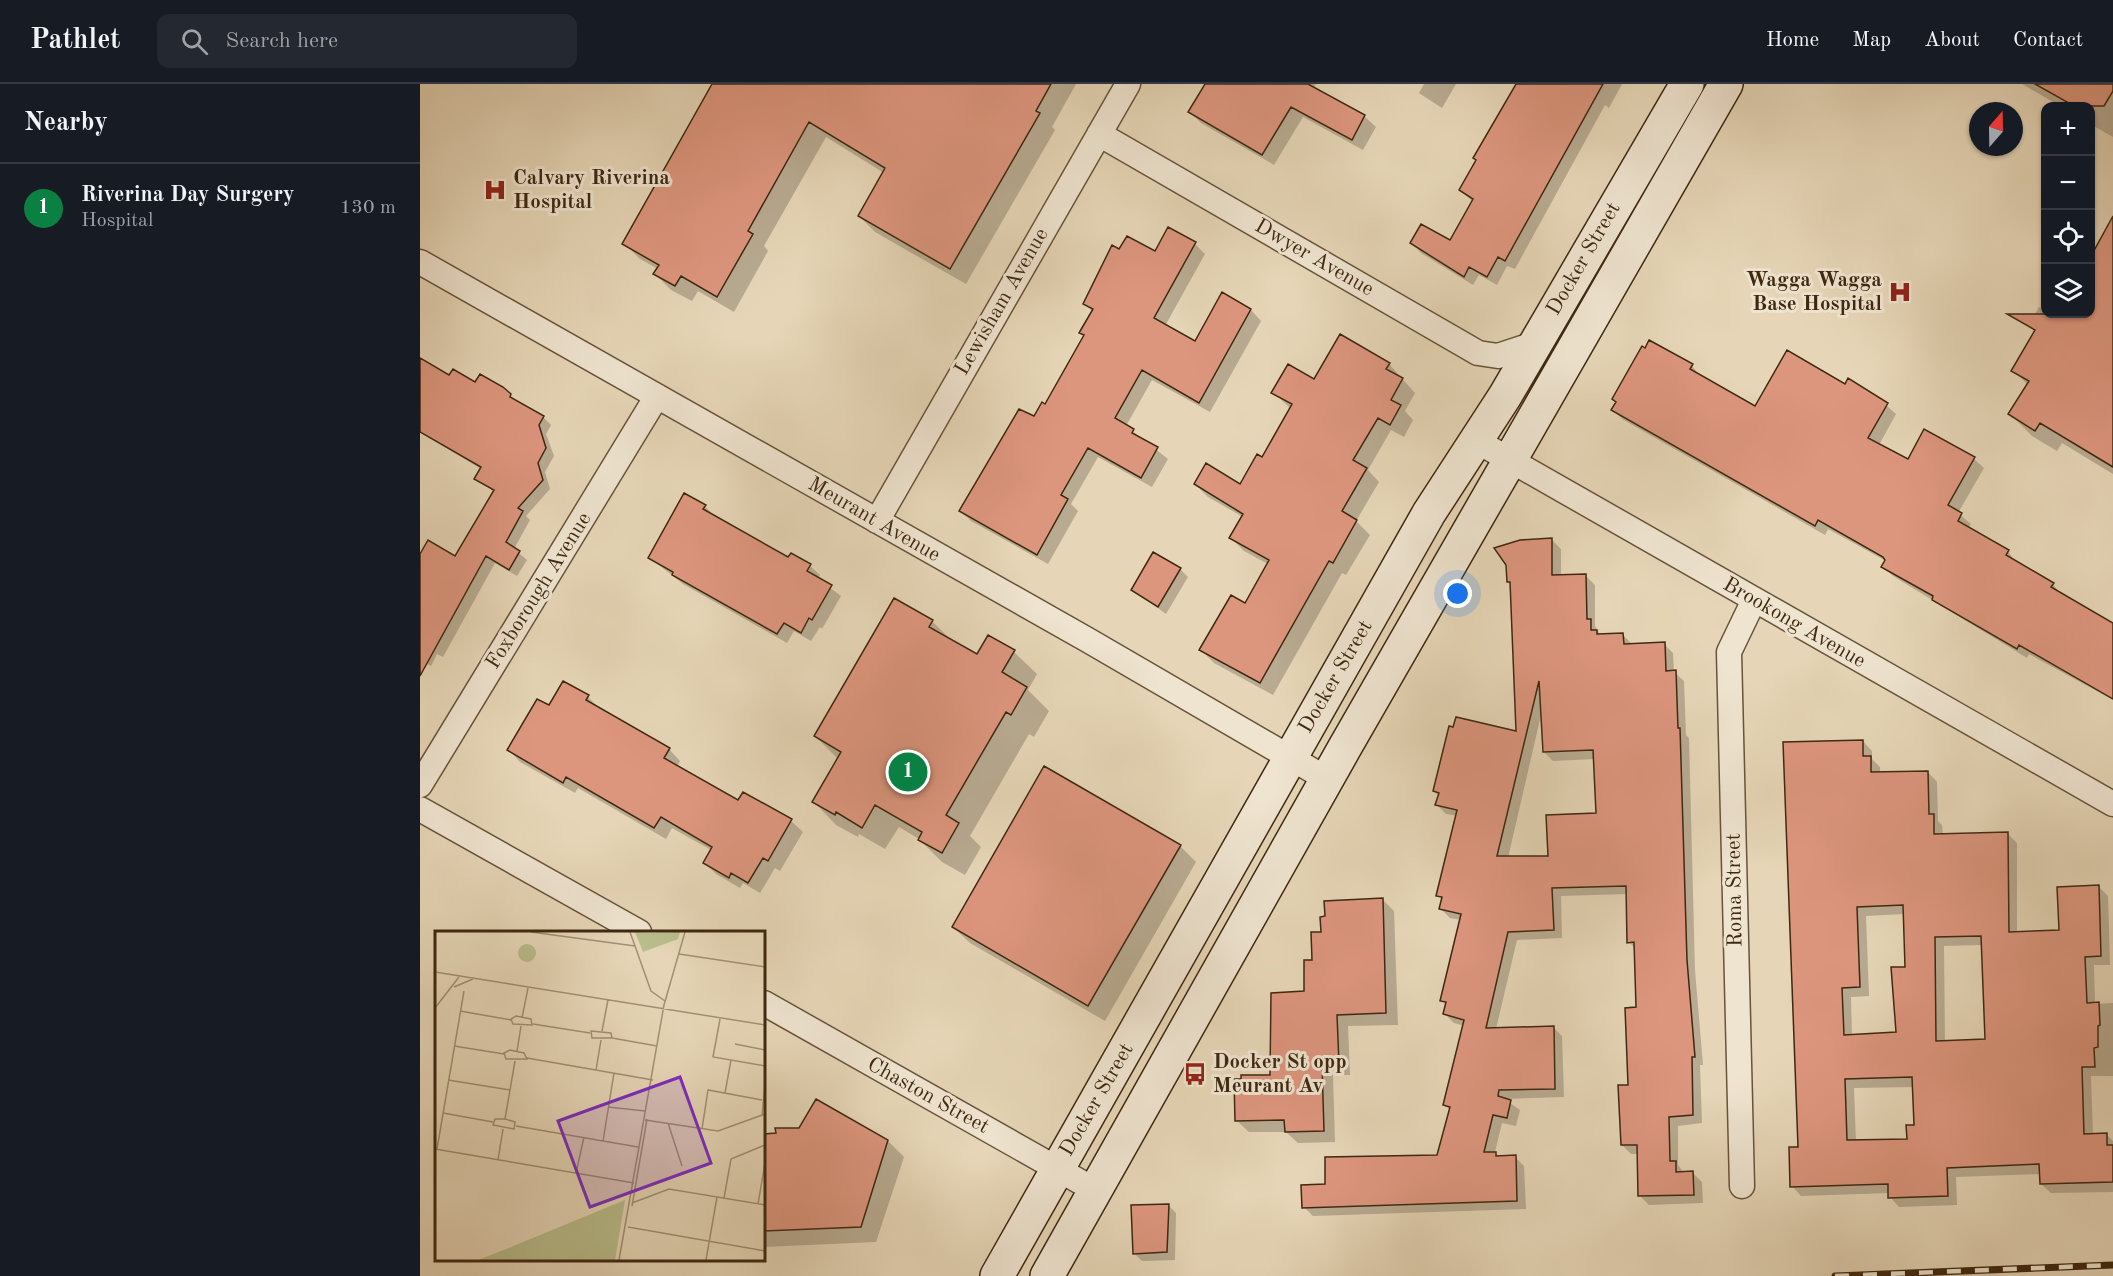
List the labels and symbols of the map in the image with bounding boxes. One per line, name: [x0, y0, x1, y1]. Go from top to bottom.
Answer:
north arrow: [1969, 102, 2023, 156]
place label: Calvary Riverina Hospital: [513, 168, 670, 213]
hospital icon: Calvary Riverina Hospital: [482, 177, 508, 203]
street label: Docker Street: [1543, 199, 1625, 319]
street label: Dwyer Avenue: [1251, 215, 1377, 301]
street label: Lewisham Avenue: [951, 225, 1053, 379]
place label: Wagga Wagga Base Hospital: [1746, 270, 1882, 315]
hospital icon: Wagga Wagga Base Hospital: [1887, 279, 1913, 305]
street label: Meurant Avenue: [804, 474, 944, 566]
street label: Foxborough Avenue: [482, 509, 596, 673]
street label: Brookong Avenue: [1719, 574, 1869, 672]
your location: [1443, 579, 1472, 608]
street label: Docker Street: [1295, 617, 1377, 737]
pin: 1: [888, 750, 928, 794]
street label: Roma Street: [1724, 833, 1746, 947]
inset map: [435, 931, 765, 1261]
street label: Docker Street: [1056, 1040, 1138, 1160]
place label: Docker St opp Meurant Av: [1213, 1052, 1347, 1097]
street label: Chaston Street: [864, 1054, 992, 1138]
bus stop icon: Docker St opp Meurant Av: [1182, 1061, 1208, 1087]

